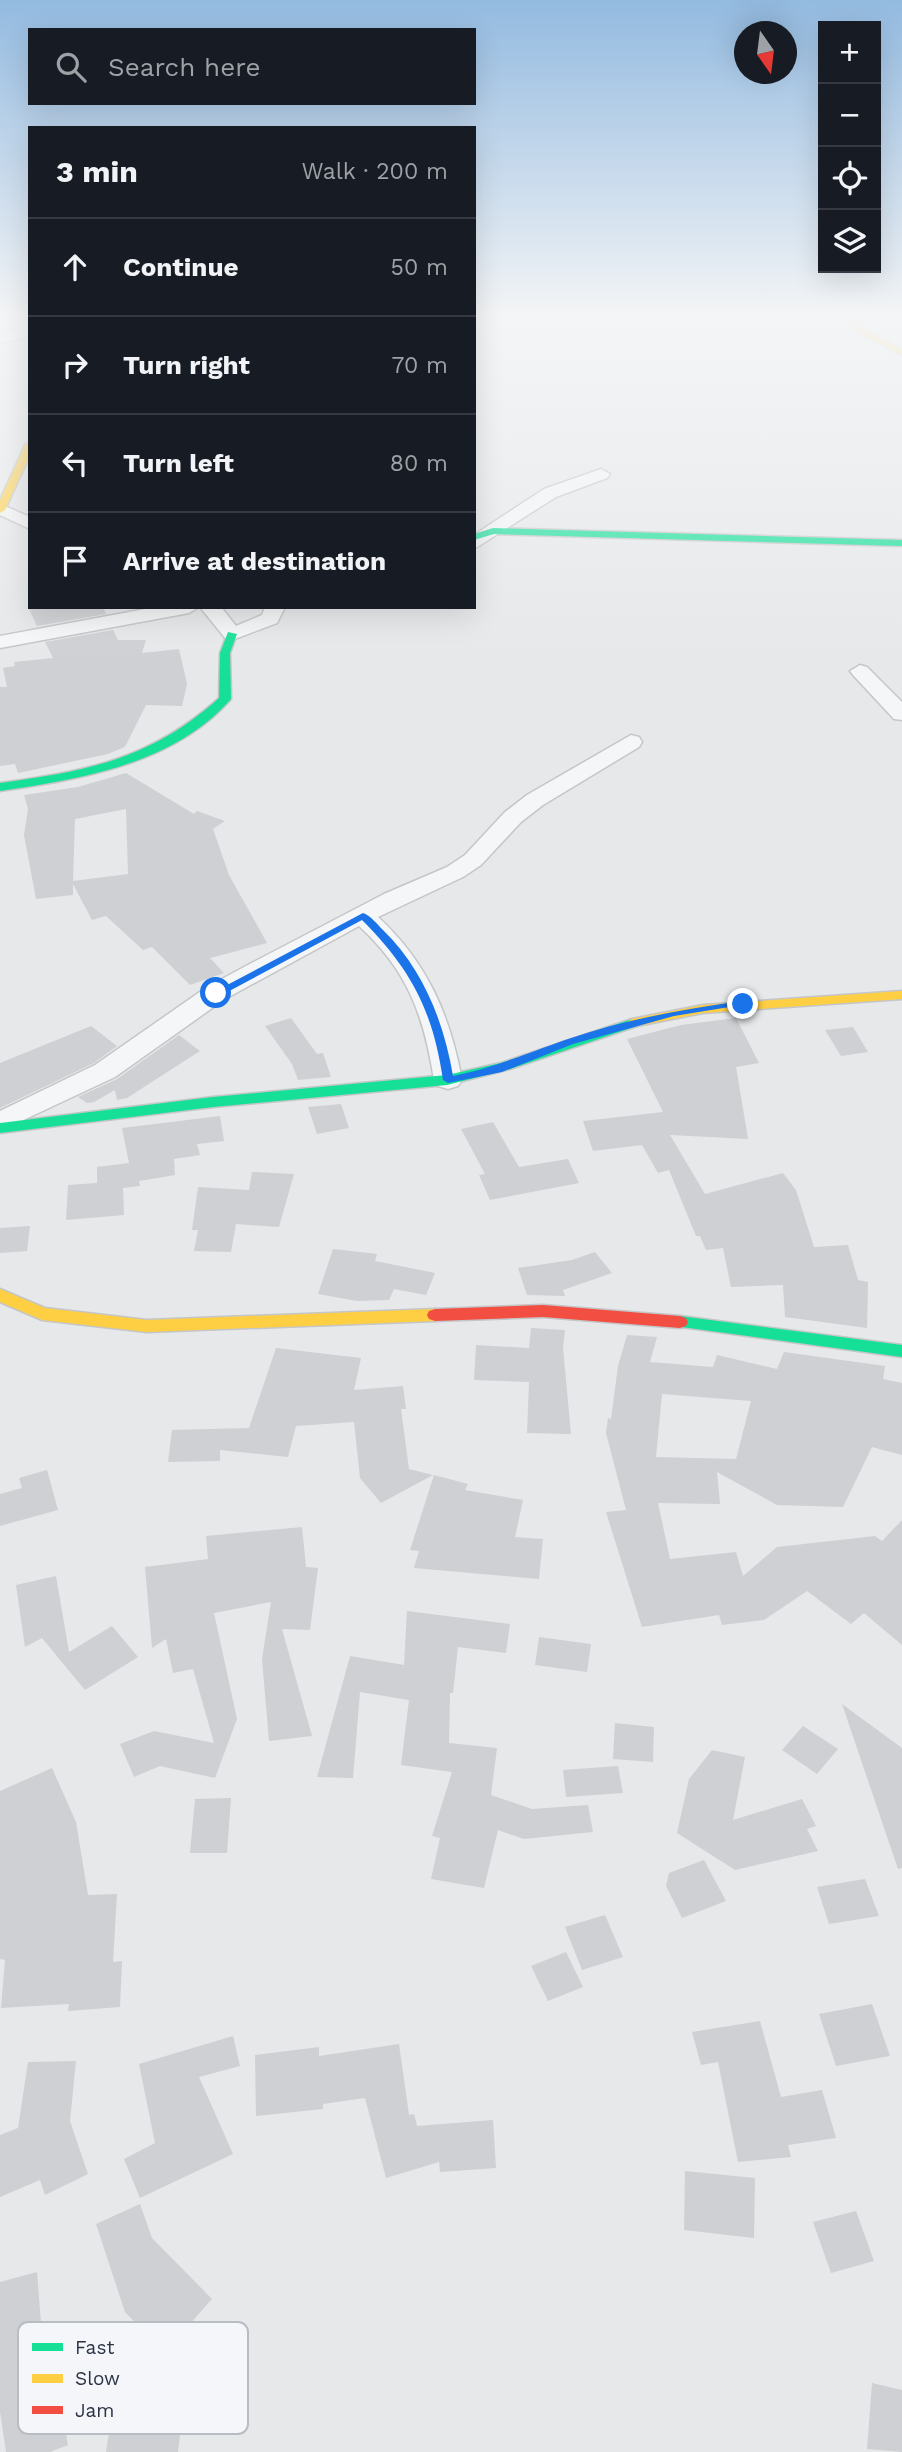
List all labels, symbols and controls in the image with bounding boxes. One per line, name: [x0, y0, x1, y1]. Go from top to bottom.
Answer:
north arrow: [734, 21, 797, 84]
map controls: [818, 21, 881, 273]
button: +: [818, 21, 881, 84]
search box: [28, 28, 476, 105]
icon: search: [52, 48, 90, 86]
text: Search here: [108, 52, 260, 82]
button: −: [818, 84, 881, 147]
button: locate: [818, 147, 881, 210]
text: 3 min: [56, 154, 138, 189]
text: Walk · 200 m: [302, 158, 448, 185]
button: layers: [818, 210, 881, 273]
icon: ahead: [56, 248, 94, 286]
text: Continue: [123, 252, 239, 282]
text: 50 m: [391, 254, 448, 281]
icon: right: [56, 346, 94, 384]
text: Turn right: [123, 350, 250, 380]
text: 70 m: [391, 352, 448, 379]
icon: left: [56, 444, 94, 482]
text: Turn left: [123, 448, 234, 478]
text: 80 m: [390, 450, 448, 477]
icon: arrive: [56, 542, 94, 580]
text: Arrive at destination: [123, 546, 386, 576]
route start: [200, 977, 231, 1008]
route end: [727, 988, 758, 1019]
legend: [18, 2322, 248, 2434]
text: Fast: [75, 2336, 114, 2359]
text: Slow: [75, 2367, 120, 2390]
text: Jam: [75, 2399, 114, 2422]

